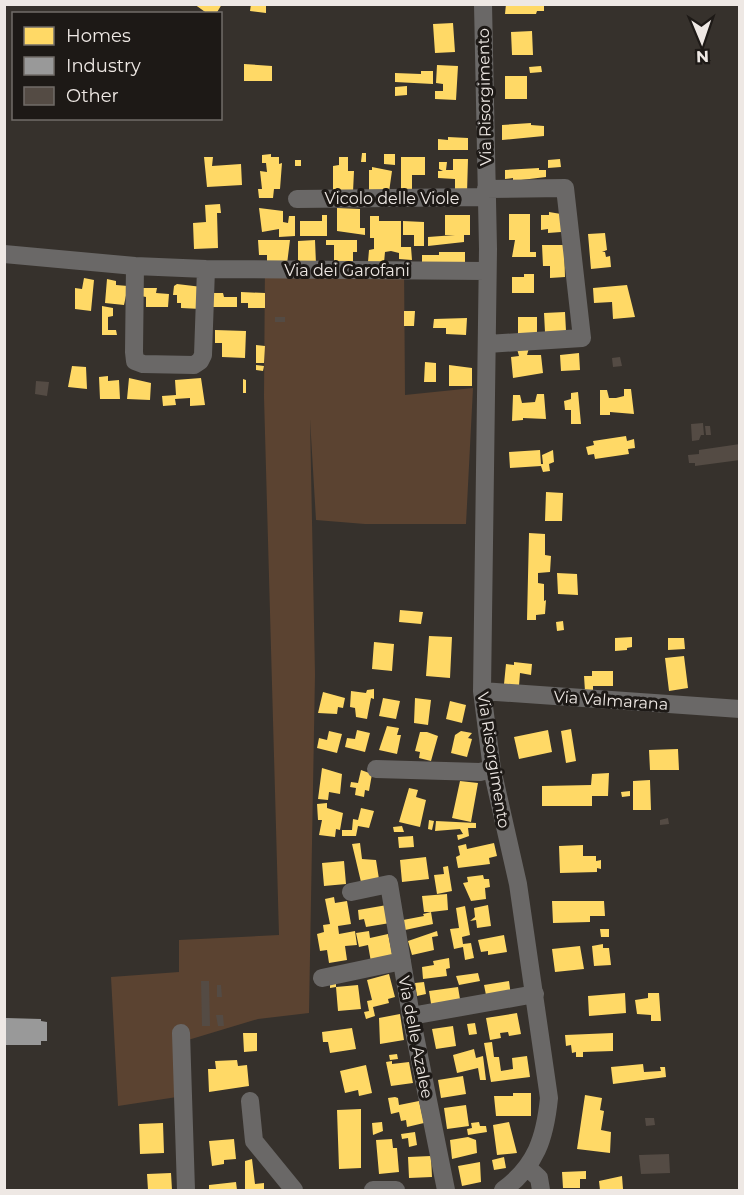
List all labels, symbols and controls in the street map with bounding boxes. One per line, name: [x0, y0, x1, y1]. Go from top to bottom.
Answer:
legend: [12, 12, 222, 120]
north arrow: [672, 12, 732, 72]
text: Homes: [66, 25, 131, 47]
street label: Via Risorgimento: [474, 28, 495, 166]
text: N: [696, 47, 709, 66]
text: Industry: [66, 55, 141, 77]
text: Other: [66, 85, 119, 107]
street label: Vicolo delle Viole: [325, 189, 459, 208]
street label: Via dei Garofani: [284, 261, 410, 280]
street label: Via Valmarana: [553, 687, 669, 714]
street label: Via Risorgimento: [473, 691, 514, 830]
street label: Via delle Azalee: [394, 974, 437, 1100]

